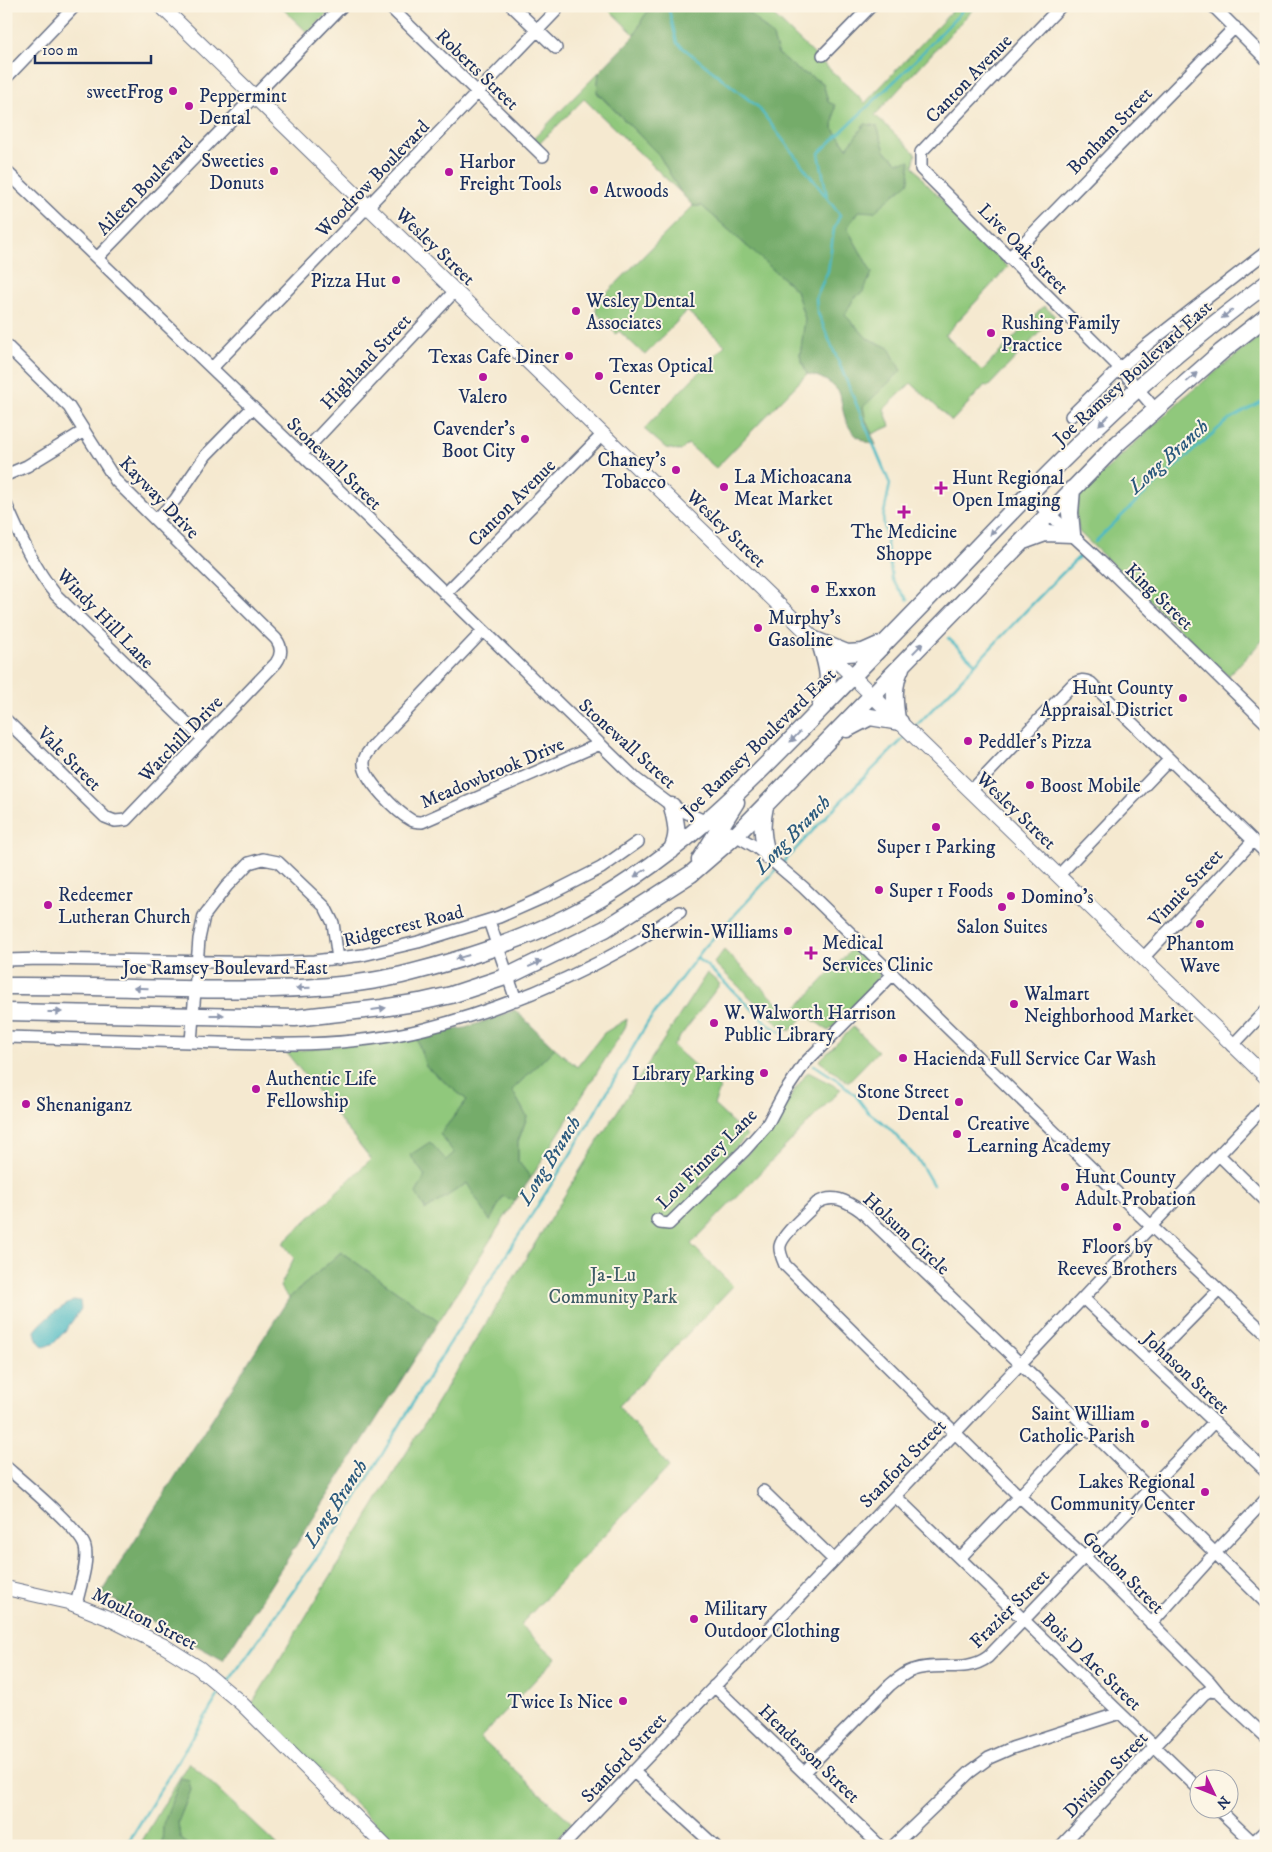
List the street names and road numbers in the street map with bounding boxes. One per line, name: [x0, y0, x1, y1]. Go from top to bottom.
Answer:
street label: Roberts Street: [430, 25, 523, 116]
street label: Canton Avenue: [921, 30, 1017, 128]
street label: Bonham Street: [1063, 83, 1157, 179]
street label: Woodrow Boulevard: [311, 115, 435, 243]
street label: Aileen Boulevard: [92, 131, 199, 241]
street label: Live Oak Street: [973, 199, 1073, 299]
street label: Wesley Street: [389, 203, 480, 291]
street label: Joe Ramsey Boulevard East: [1047, 296, 1217, 452]
street label: Highland Street: [316, 309, 416, 415]
street label: Stonewall Street: [281, 413, 386, 515]
street label: Kayway Drive: [114, 452, 204, 544]
street label: Canton Avenue: [463, 454, 561, 552]
street label: Wesley Street: [680, 485, 771, 573]
street label: King Street: [1120, 559, 1198, 635]
street label: Windy Hill Lane: [51, 563, 159, 674]
street label: Joe Ramsey Boulevard East: [676, 663, 841, 824]
street label: Watchill Drive: [133, 691, 228, 788]
street label: Stonewall Street: [573, 694, 681, 794]
street label: Vale Street: [31, 721, 106, 796]
street label: Meadowbrook Drive: [417, 733, 568, 814]
street label: Wesley Street: [970, 767, 1061, 855]
street label: Vinnie Street: [1143, 844, 1228, 933]
street label: Ridgecrest Road: [341, 900, 466, 953]
street label: Joe Ramsey Boulevard East: [120, 957, 328, 980]
street label: Lou Finney Lane: [652, 1104, 762, 1214]
street label: Holsum Circle: [858, 1188, 954, 1280]
street label: Johnson Street: [1136, 1326, 1234, 1419]
street label: Stanford Street: [855, 1415, 951, 1513]
street label: Gordon Street: [1077, 1527, 1169, 1619]
street label: Frazier Street: [966, 1565, 1055, 1654]
street label: Moulton Street: [88, 1583, 201, 1656]
street label: Bois D Arc Street: [1036, 1608, 1146, 1716]
street label: Henderson Street: [753, 1700, 865, 1808]
street label: Stanford Street: [577, 1708, 672, 1808]
street label: Division Street: [1059, 1727, 1153, 1823]

